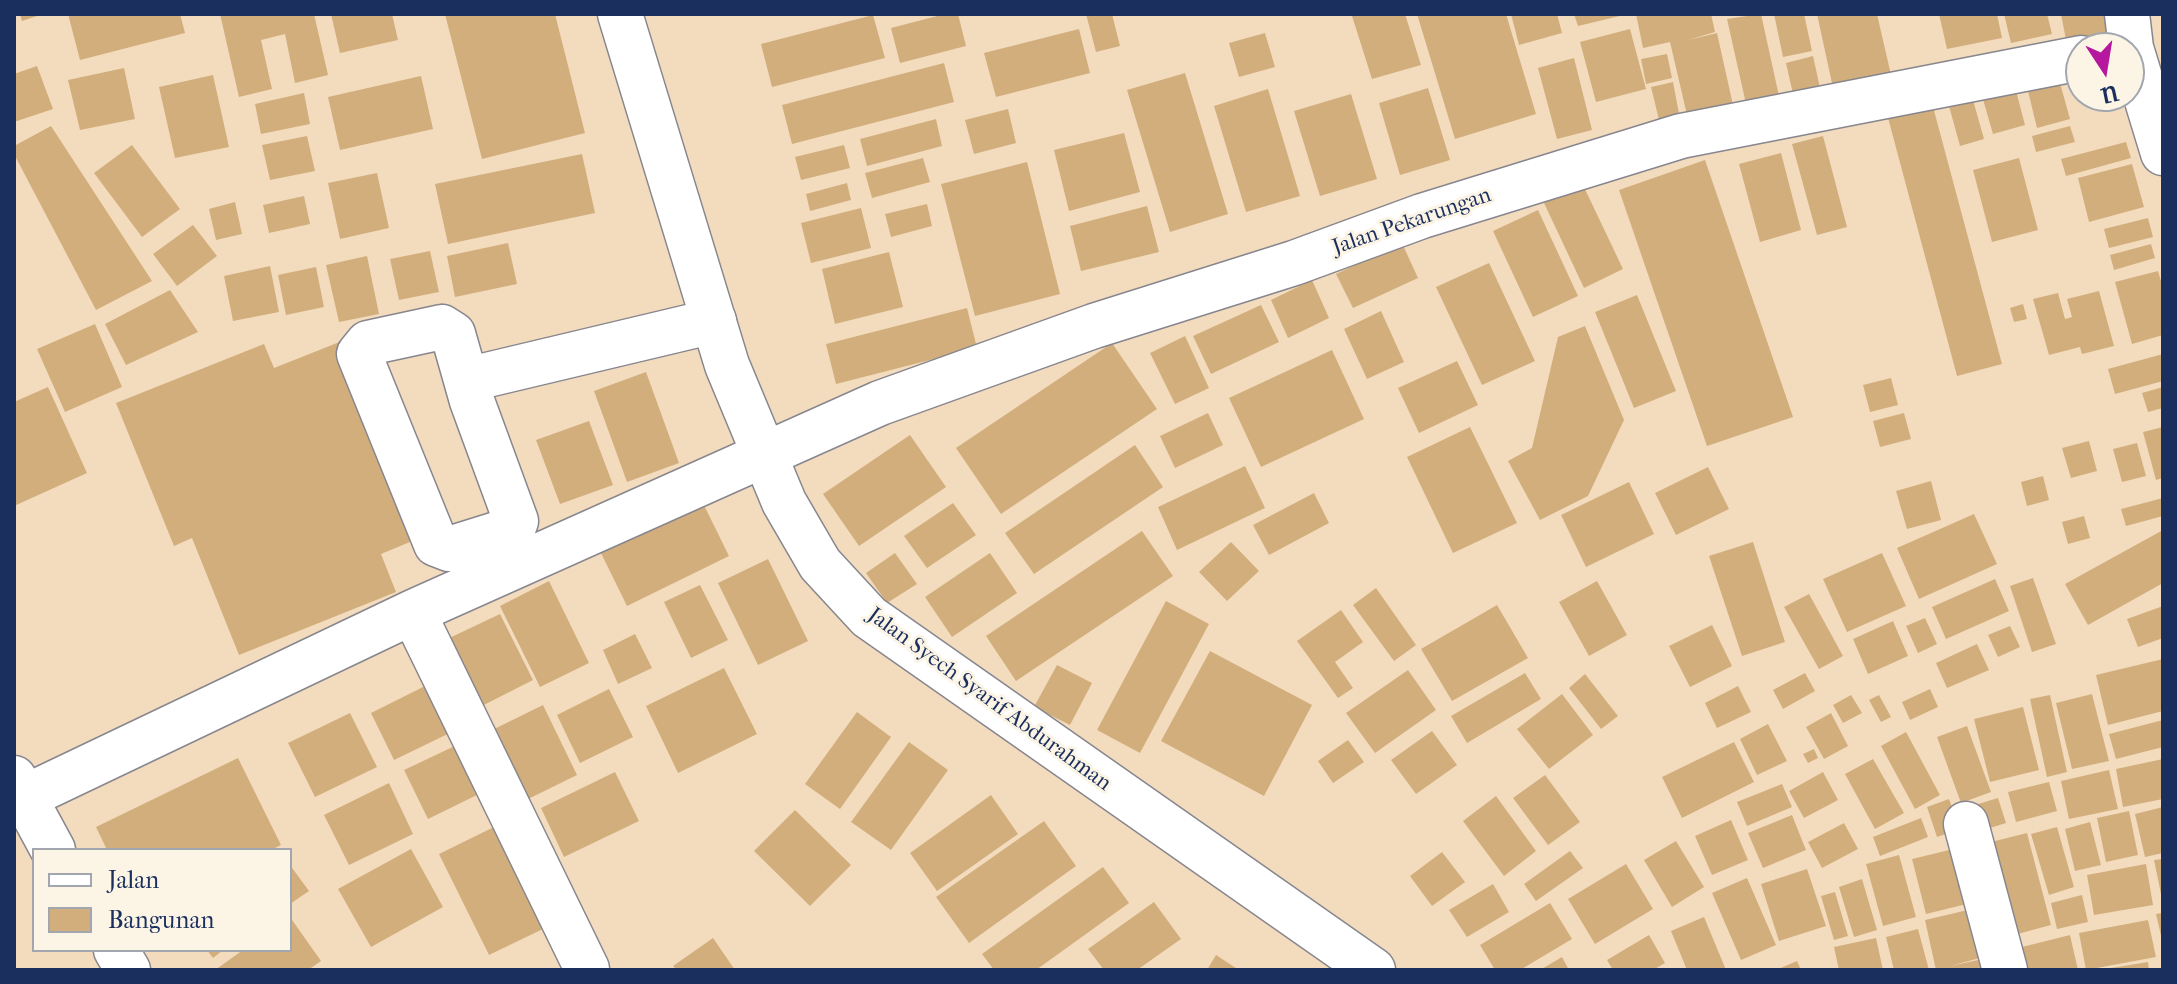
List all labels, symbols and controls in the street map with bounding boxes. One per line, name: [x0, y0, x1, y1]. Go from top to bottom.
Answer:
north arrow: [2065, 32, 2145, 112]
text: U: [2099, 79, 2121, 108]
street label: Jalan Pekarungan: [1329, 182, 1495, 262]
street label: Jalan Syech Syarif Abdurahman: [862, 603, 1116, 797]
legend: [32, 848, 292, 952]
text: Jalan: [108, 866, 159, 894]
text: Bangunan: [108, 906, 214, 934]

